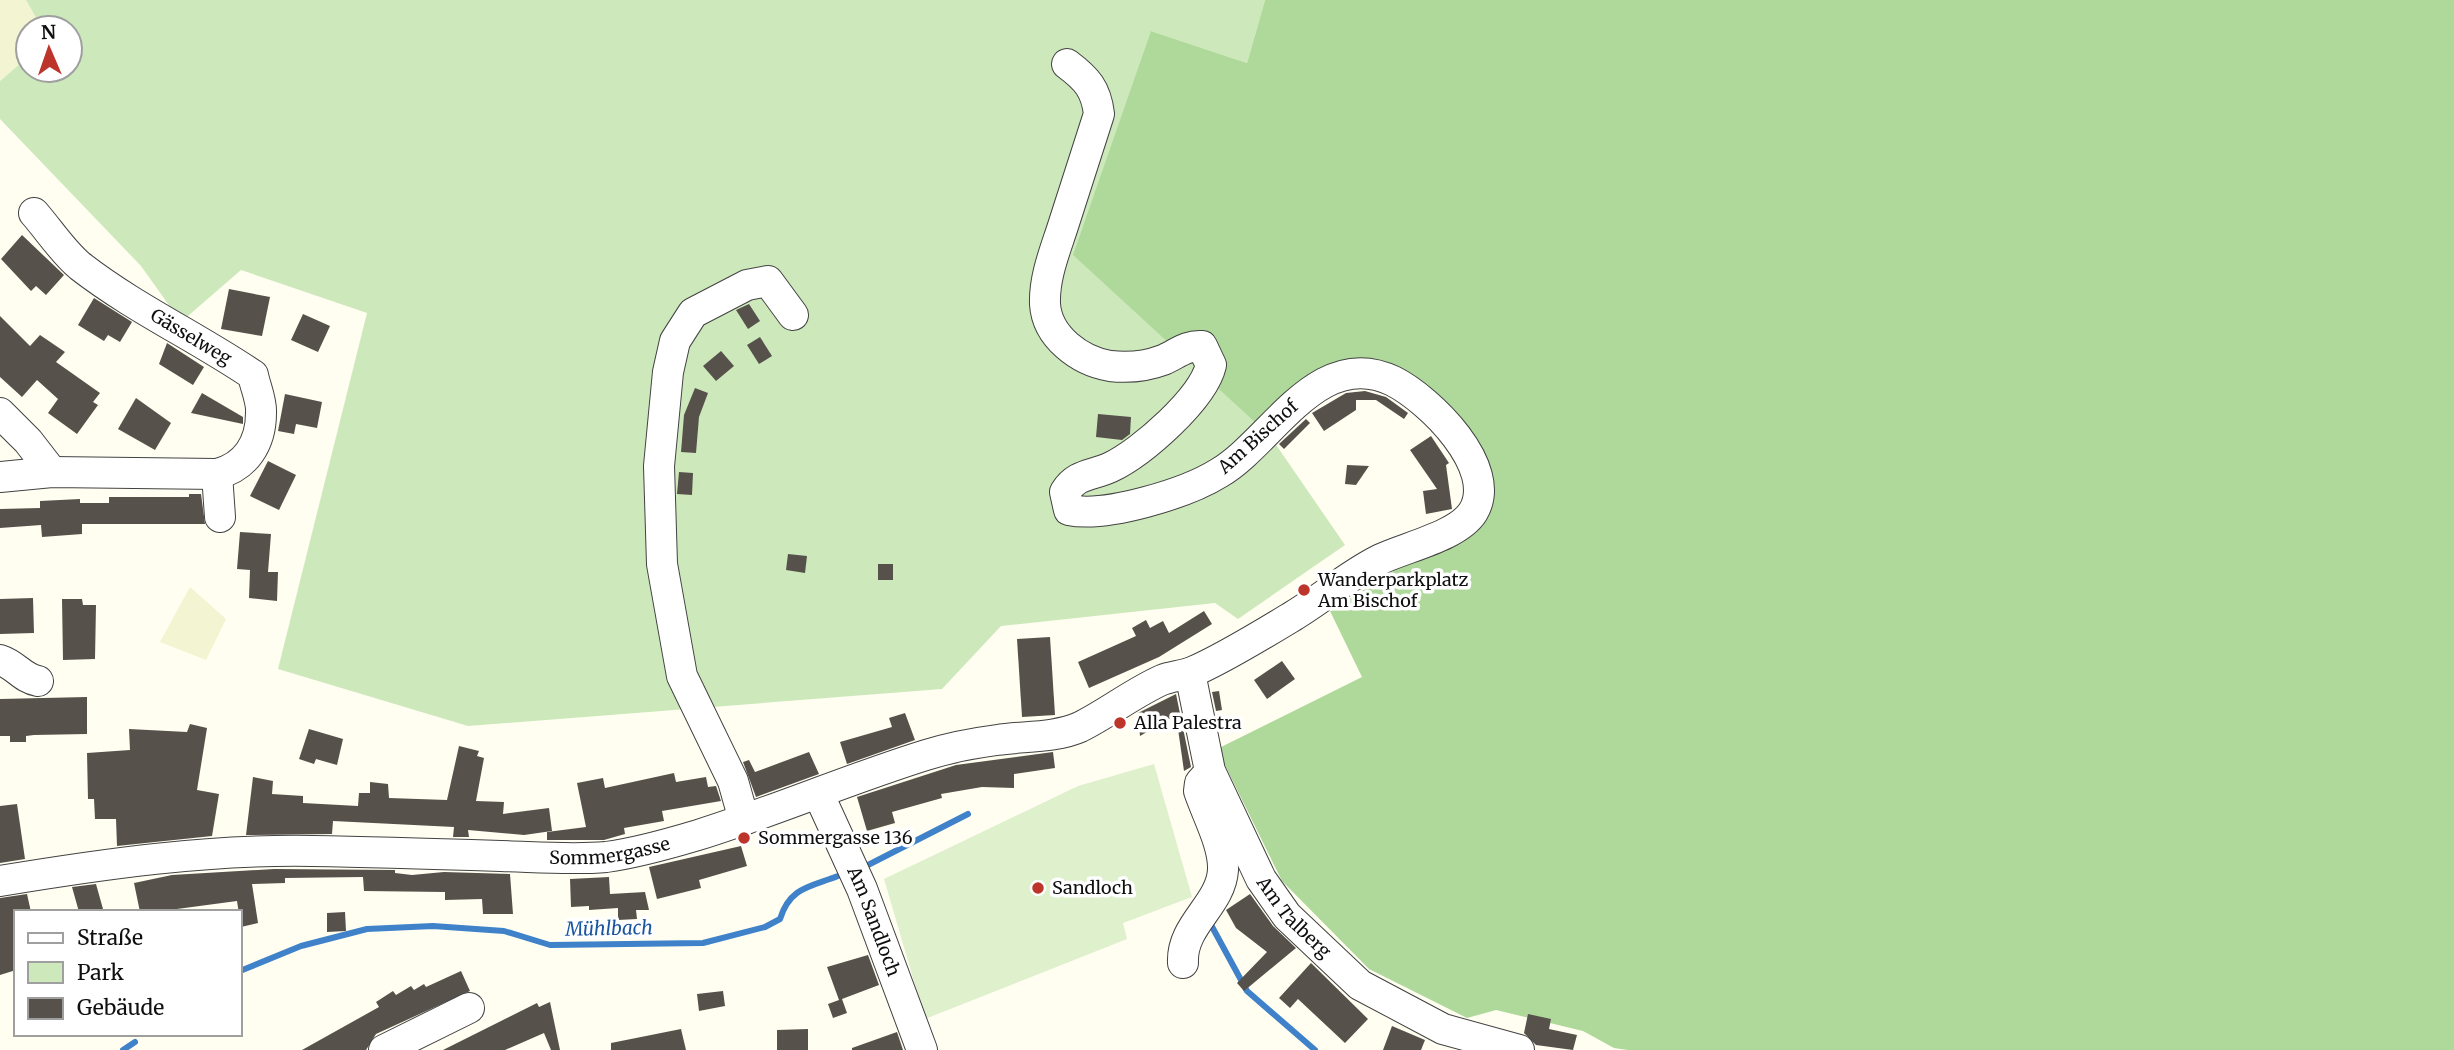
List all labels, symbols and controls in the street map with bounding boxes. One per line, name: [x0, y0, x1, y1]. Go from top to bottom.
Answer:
north arrow: [14, 14, 84, 84]
text: N: [40, 20, 56, 44]
street label: Gässelweg: [146, 303, 236, 370]
street label: Am Bischof: [1212, 394, 1303, 479]
place label: Wanderparkplatz Am Bischof: [1317, 568, 1468, 612]
marker: Wanderparkplatz Am Bischof: [1296, 582, 1312, 598]
place label: Alla Palestra: [1133, 711, 1242, 734]
marker: Alla Palestra: [1112, 715, 1128, 731]
place label: Sommergasse 136: [758, 826, 913, 849]
marker: Sommergasse 136: [736, 830, 752, 846]
street label: Sommergasse: [549, 832, 672, 869]
street label: Am Sandloch: [842, 862, 906, 980]
street label: Am Talberg: [1251, 871, 1336, 963]
place label: Sandloch: [1052, 876, 1133, 899]
marker: Sandloch: [1030, 880, 1046, 896]
legend: [14, 910, 242, 1036]
water label: Mühlbach: [564, 915, 653, 941]
text: Straße: [77, 924, 143, 951]
text: Park: [77, 959, 124, 986]
text: Gebäude: [77, 994, 164, 1021]

